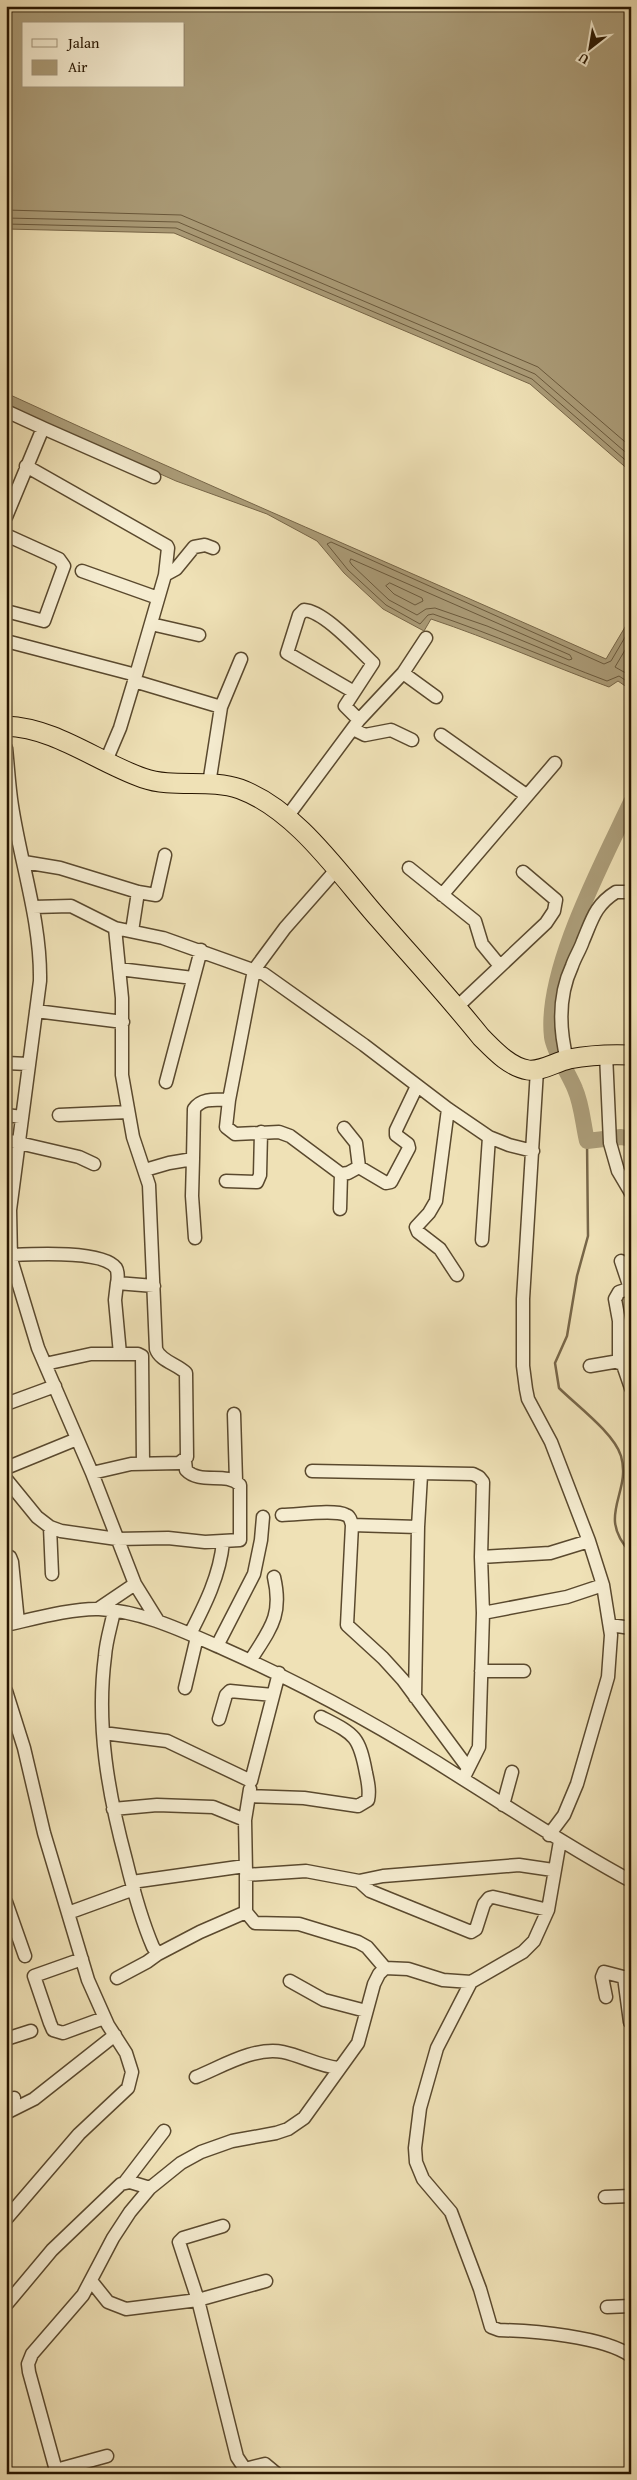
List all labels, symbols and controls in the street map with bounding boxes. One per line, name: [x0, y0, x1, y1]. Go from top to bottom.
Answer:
legend: [22, 22, 185, 88]
north arrow: [564, 22, 614, 72]
text: Jalan: [66, 32, 100, 53]
text: U: [574, 48, 592, 70]
text: Air: [68, 56, 88, 77]

